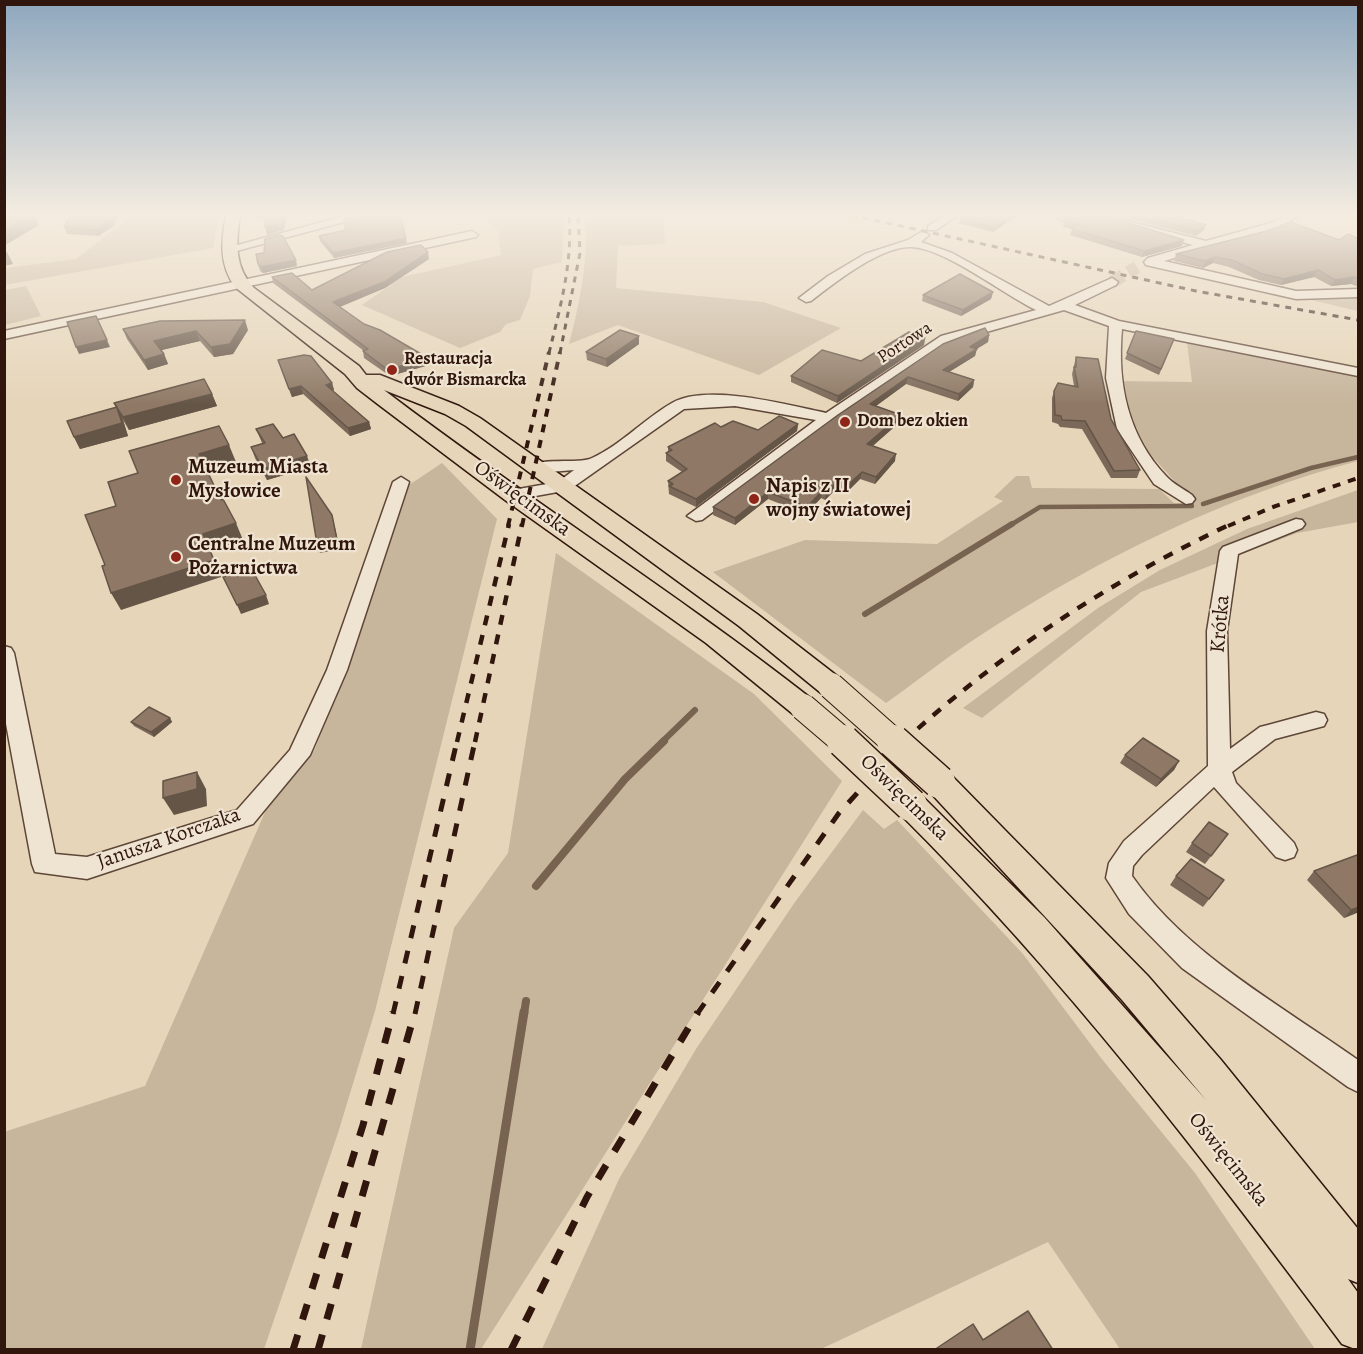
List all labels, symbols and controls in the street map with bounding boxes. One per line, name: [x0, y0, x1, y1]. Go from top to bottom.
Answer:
street label: Portowa: [874, 318, 936, 368]
place label: Restauracja dwór Bismarcka: [404, 349, 526, 392]
marker: Restauracja dwór Bismarcka: [385, 363, 399, 377]
place label: Dom bez okien: [857, 411, 968, 433]
marker: Dom bez okien: [838, 415, 852, 429]
place label: Muzeum Miasta Mysłowice: [188, 455, 328, 505]
street label: Oświęcimska: [469, 455, 575, 543]
marker: Muzeum Miasta Mysłowice: [169, 473, 183, 487]
place label: Napis z II wojny światowej: [766, 474, 911, 524]
marker: Napis z II wojny światowej: [747, 492, 761, 506]
place label: Centralne Muzeum Pożarnictwa: [188, 532, 356, 582]
marker: Centralne Muzeum Pożarnictwa: [169, 550, 183, 564]
street label: Krótka: [1206, 594, 1236, 654]
street label: Oświęcimska: [854, 749, 954, 847]
street label: Janusza Korczaka: [94, 803, 244, 875]
street label: Oświęcimska: [1182, 1108, 1274, 1212]

